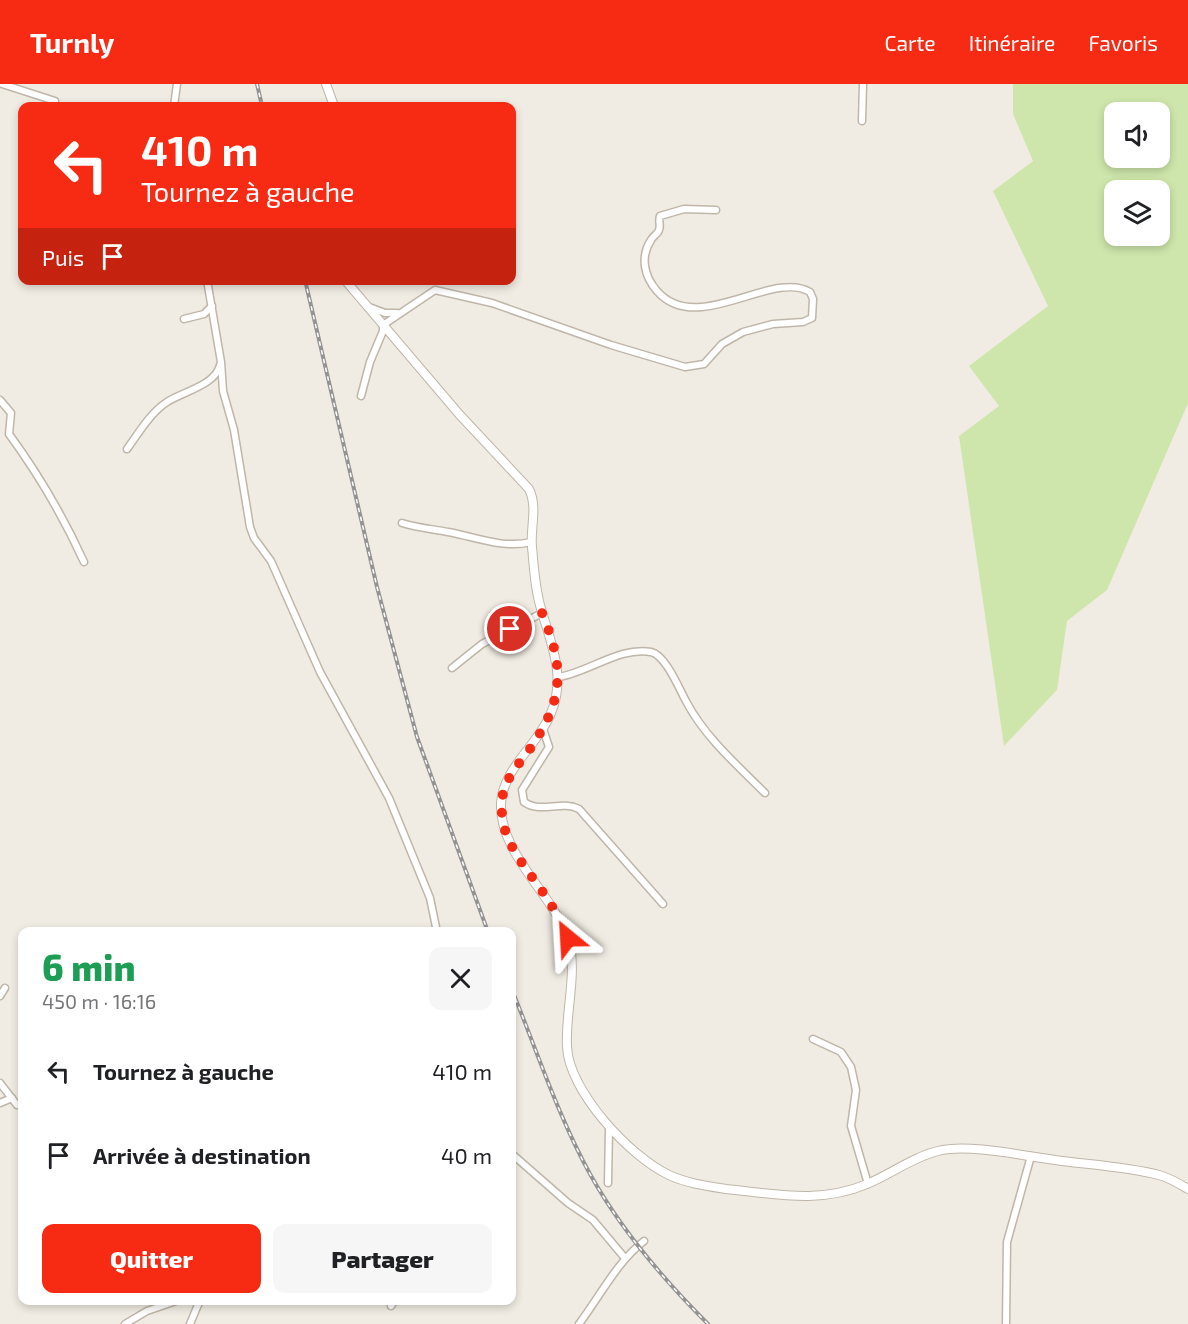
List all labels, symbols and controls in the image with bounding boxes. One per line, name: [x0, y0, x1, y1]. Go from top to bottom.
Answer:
text: Turnly: [30, 25, 114, 59]
text: Carte: [884, 30, 936, 55]
text: Itinéraire: [969, 30, 1055, 55]
text: Favoris: [1088, 30, 1158, 55]
map controls: [1104, 102, 1170, 246]
button: sound: [1104, 102, 1170, 168]
text: 410 m: [141, 124, 258, 174]
icon: left: [42, 126, 120, 204]
text: Tournez à gauche: [141, 175, 355, 207]
button: layers: [1104, 180, 1170, 246]
icon: arrive: [96, 240, 129, 273]
text: Puis: [42, 244, 84, 270]
pin: [484, 603, 535, 654]
icon: arrive: [493, 612, 526, 645]
position arrow: [536, 906, 600, 970]
text: 6 min: [42, 945, 136, 988]
button: close: [429, 947, 492, 1010]
text: 450 m · 16:16: [42, 989, 156, 1013]
icon: left: [42, 1055, 75, 1088]
text: Tournez à gauche: [93, 1058, 274, 1084]
text: 410 m: [432, 1058, 492, 1084]
icon: arrive: [42, 1139, 75, 1172]
text: Arrivée à destination: [93, 1142, 311, 1168]
text: 40 m: [441, 1142, 492, 1168]
button: Quitter: [42, 1224, 261, 1293]
button: Partager: [273, 1224, 492, 1293]

